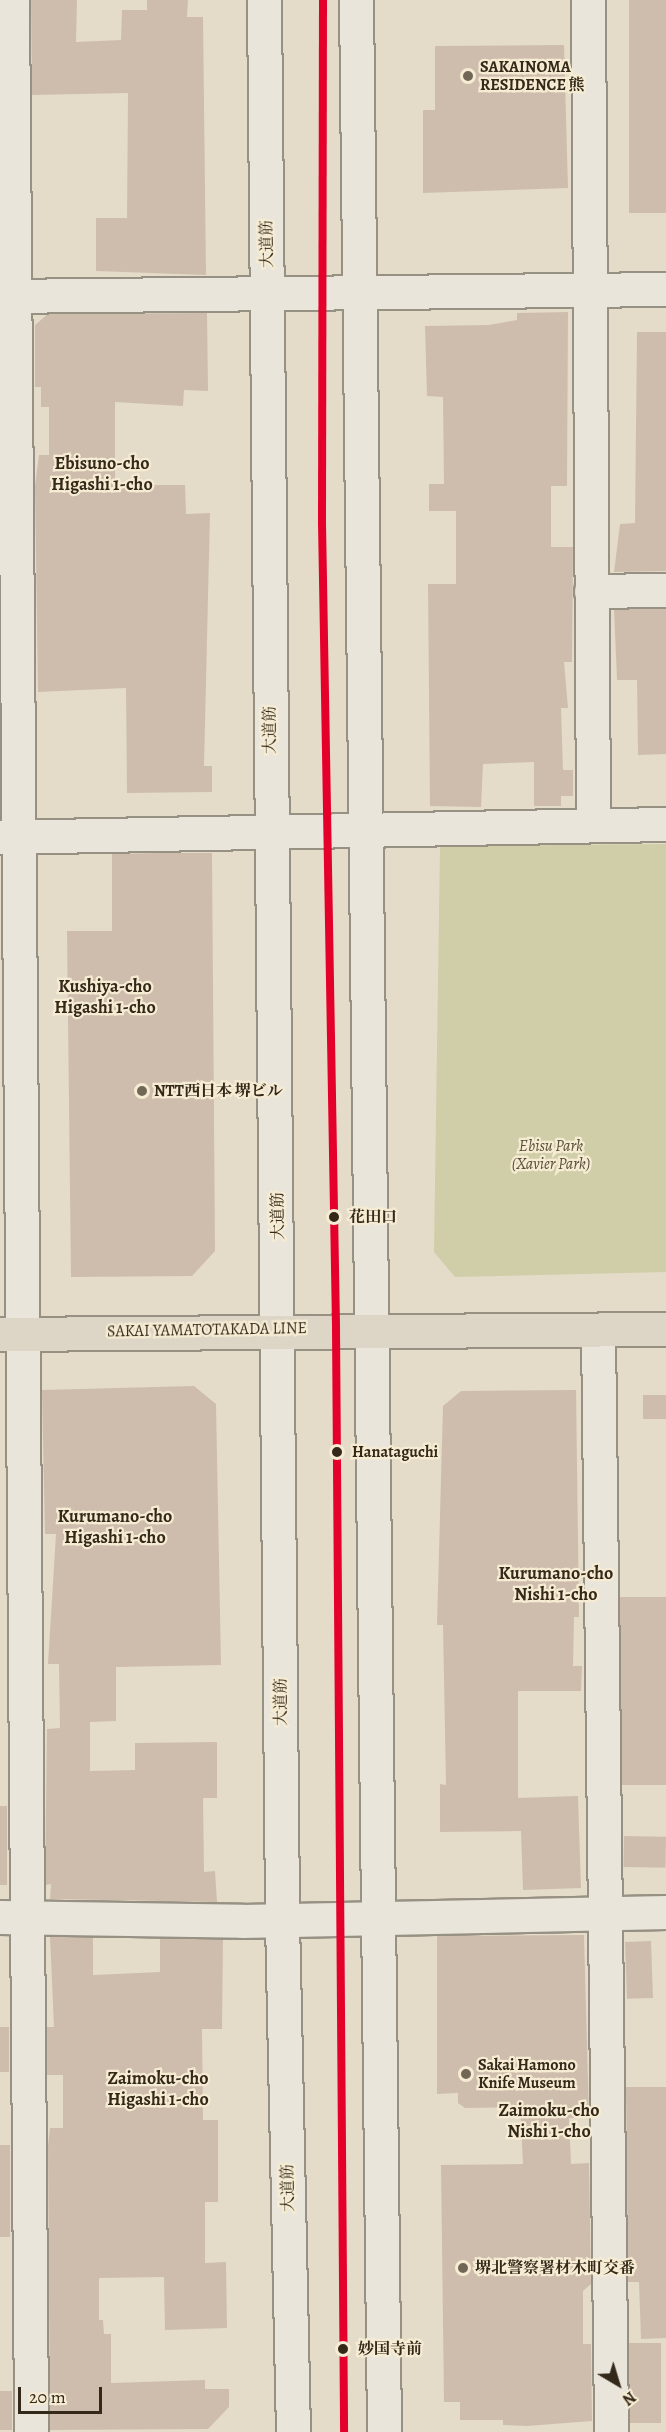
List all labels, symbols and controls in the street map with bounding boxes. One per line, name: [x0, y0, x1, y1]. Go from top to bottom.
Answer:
place label: SAKAINOMA RESIDENCE 熊: [480, 57, 585, 95]
marker: SAKAINOMA RESIDENCE 熊: [461, 69, 475, 83]
street label: 大道筋: [257, 220, 277, 268]
district label: Ebisuno-cho Higashi 1-cho: [51, 453, 153, 496]
street label: 大道筋: [260, 706, 280, 754]
district label: Kushiya-cho Higashi 1-cho: [54, 976, 156, 1018]
place label: NTT西日本 堺ビル: [154, 1081, 283, 1101]
marker: NTT西日本 堺ビル: [135, 1084, 149, 1098]
park label: Ebisu Park (Xavier Park): [511, 1136, 591, 1174]
street label: 大道筋: [268, 1192, 288, 1240]
marker: 花田口: [324, 1207, 344, 1227]
place label: 花田口: [349, 1207, 397, 1227]
street label: SAKAI YAMATOTAKADA LINE: [107, 1319, 307, 1341]
marker: Hanataguchi: [327, 1442, 347, 1462]
place label: Hanataguchi: [352, 1442, 438, 1462]
district label: Kurumano-cho Higashi 1-cho: [58, 1506, 172, 1549]
district label: Kurumano-cho Nishi 1-cho: [499, 1563, 613, 1606]
street label: 大道筋: [271, 1678, 291, 1726]
place label: Sakai Hamono Knife Museum: [478, 2055, 576, 2093]
marker: Sakai Hamono Knife Museum: [459, 2067, 473, 2081]
district label: Zaimoku-cho Higashi 1-cho: [107, 2068, 209, 2110]
district label: Zaimoku-cho Nishi 1-cho: [498, 2100, 600, 2142]
street label: 大道筋: [278, 2164, 298, 2212]
place label: 堺北警察署材木町交番: [475, 2258, 635, 2278]
marker: 堺北警察署材木町交番: [456, 2261, 470, 2275]
marker: 妙国寺前: [333, 2339, 353, 2359]
place label: 妙国寺前: [358, 2339, 422, 2359]
north arrow: [588, 2354, 648, 2414]
scale bar: [21, 2375, 105, 2413]
text: 20 m: [29, 2385, 66, 2409]
text: N: [618, 2386, 640, 2410]

